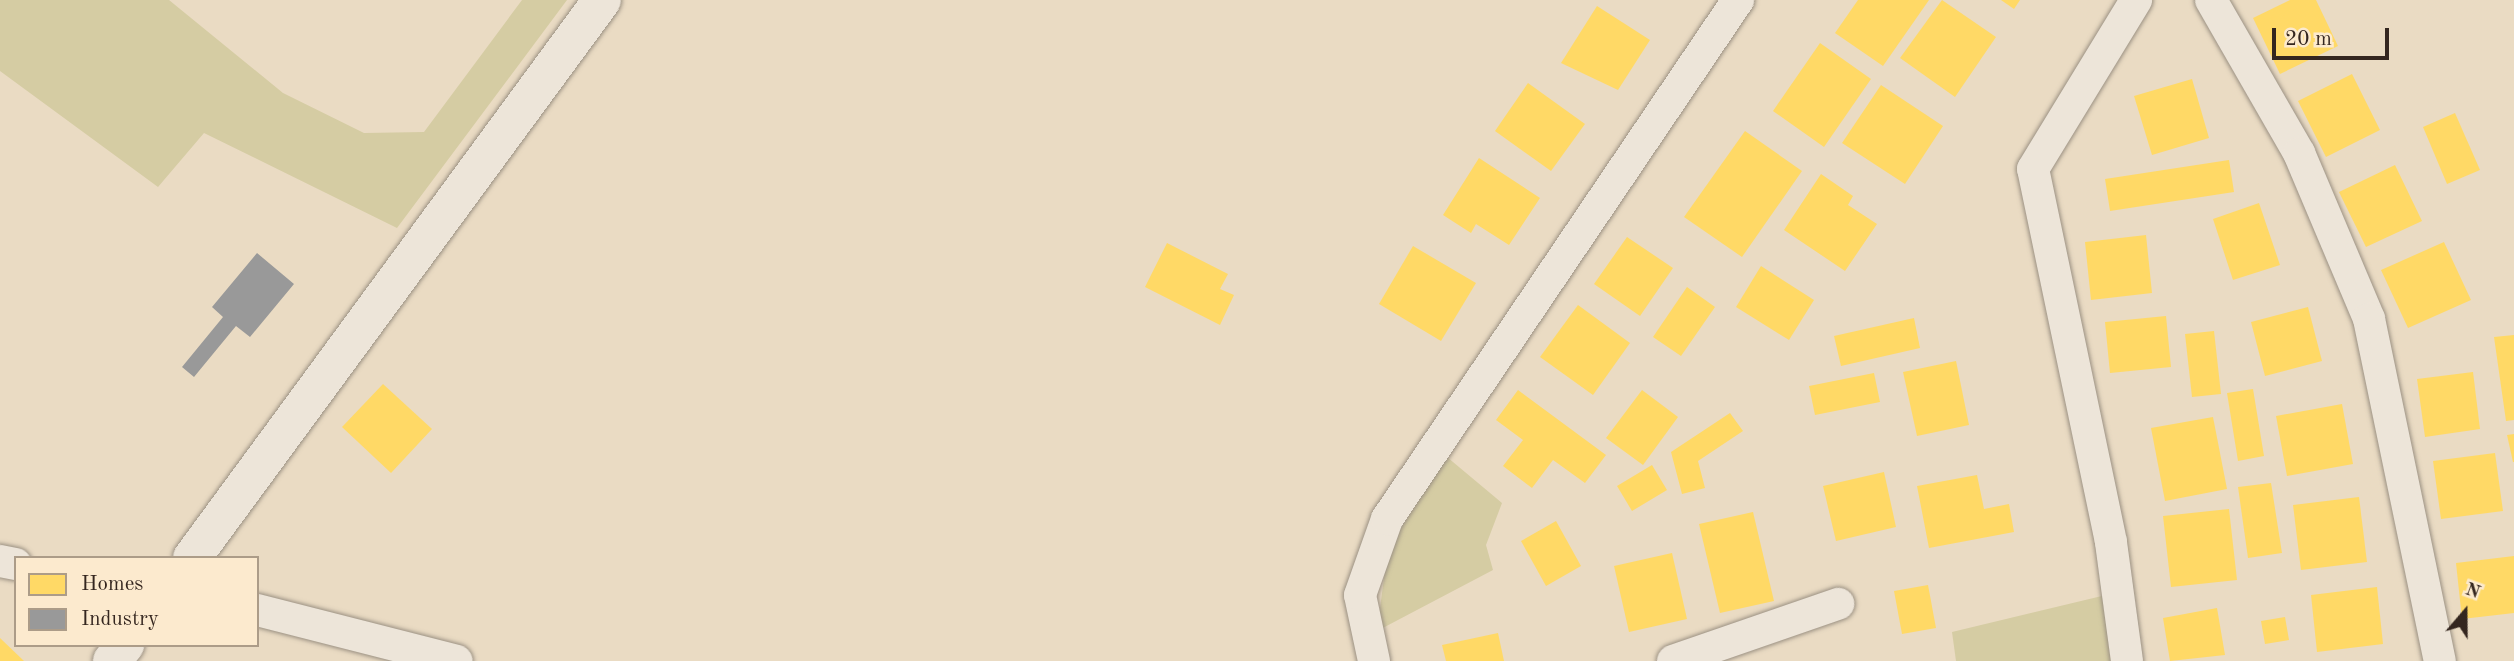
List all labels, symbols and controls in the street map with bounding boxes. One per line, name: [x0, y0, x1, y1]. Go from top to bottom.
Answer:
scale bar: [2276, 14, 2393, 58]
text: 20 m: [2285, 29, 2332, 50]
legend: [14, 556, 259, 647]
text: Homes: [81, 574, 143, 595]
north arrow: [2430, 577, 2500, 647]
text: N: [2462, 580, 2482, 603]
text: Industry: [81, 609, 159, 630]

